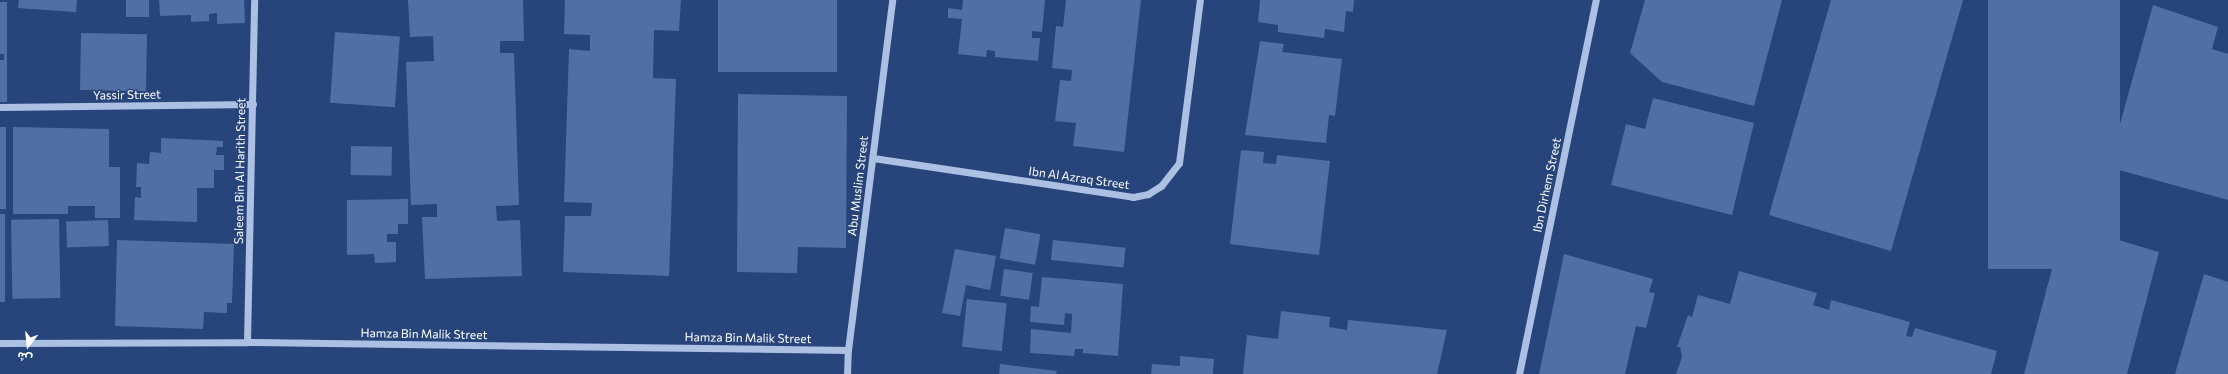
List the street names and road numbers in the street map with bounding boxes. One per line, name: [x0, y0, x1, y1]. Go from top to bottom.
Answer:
street label: Yassir Street: [93, 87, 161, 103]
street label: Saleem Bin Al Harith Street: [232, 98, 248, 244]
street label: Abu Muslim Street: [845, 135, 871, 237]
street label: Ibn Dirhem Street: [1530, 136, 1564, 234]
street label: Ibn Al Azraq Street: [1028, 164, 1130, 192]
street label: Hamza Bin Malik Street: [360, 326, 488, 342]
street label: Hamza Bin Malik Street: [684, 330, 812, 346]

